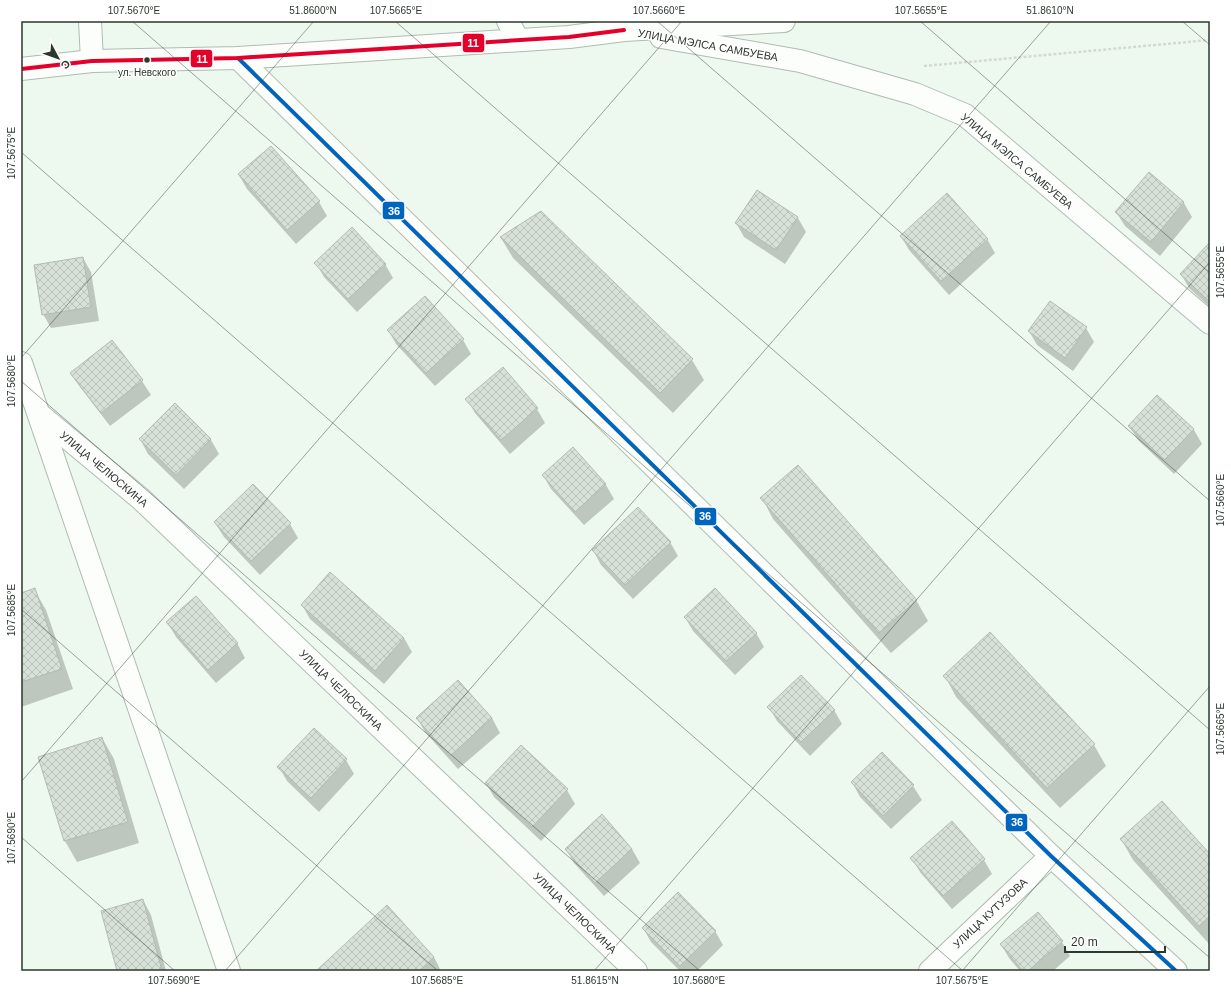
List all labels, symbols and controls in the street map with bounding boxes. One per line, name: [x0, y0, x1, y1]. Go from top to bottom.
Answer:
text: 107.5670°E: [108, 5, 161, 16]
text: 51.8600°N: [289, 5, 337, 16]
text: 107.5665°E: [370, 5, 423, 16]
text: 107.5660°E: [633, 5, 686, 16]
text: 107.5655°E: [895, 5, 948, 16]
text: 51.8610°N: [1026, 5, 1074, 16]
street label: УЛИЦА МЭЛСА САМБУЕВА: [637, 27, 780, 63]
line badge: 11: [462, 33, 485, 53]
text: 11: [467, 37, 479, 49]
north arrow: [38, 38, 78, 78]
line badge: 11: [190, 49, 213, 68]
text: 11: [196, 53, 208, 65]
marker: ул. Невского: [142, 55, 152, 65]
text: С: [58, 58, 73, 72]
place label: ул. Невского: [118, 67, 177, 78]
street label: УЛИЦА МЭЛСА САМБУЕВА: [959, 111, 1076, 212]
text: 107.5675°E: [6, 126, 17, 179]
line badge: 36: [382, 201, 405, 220]
text: 36: [388, 205, 400, 217]
text: 107.5655°E: [1215, 245, 1226, 298]
text: 107.5680°E: [6, 354, 17, 407]
street label: УЛИЦА ЧЕЛЮСКИНА: [58, 429, 151, 510]
text: 107.5660°E: [1215, 473, 1226, 526]
line badge: 36: [694, 507, 717, 526]
text: 36: [699, 510, 711, 522]
text: 107.5685°E: [6, 583, 17, 636]
street label: УЛИЦА ЧЕЛЮСКИНА: [297, 647, 385, 733]
text: 107.5665°E: [1215, 702, 1226, 755]
text: 107.5690°E: [6, 811, 17, 864]
line badge: 36: [1005, 813, 1028, 832]
text: 36: [1011, 816, 1023, 828]
street label: УЛИЦА ЧЕЛЮСКИНА: [531, 870, 619, 956]
street label: УЛИЦА КУТУЗОВА: [951, 875, 1030, 950]
scale bar: [1065, 928, 1165, 954]
text: 20 m: [1071, 935, 1098, 949]
text: 107.5690°E: [148, 975, 201, 986]
text: 107.5685°E: [411, 975, 464, 986]
text: 51.8615°N: [571, 975, 619, 986]
text: 107.5680°E: [673, 975, 726, 986]
text: 107.5675°E: [936, 975, 989, 986]

